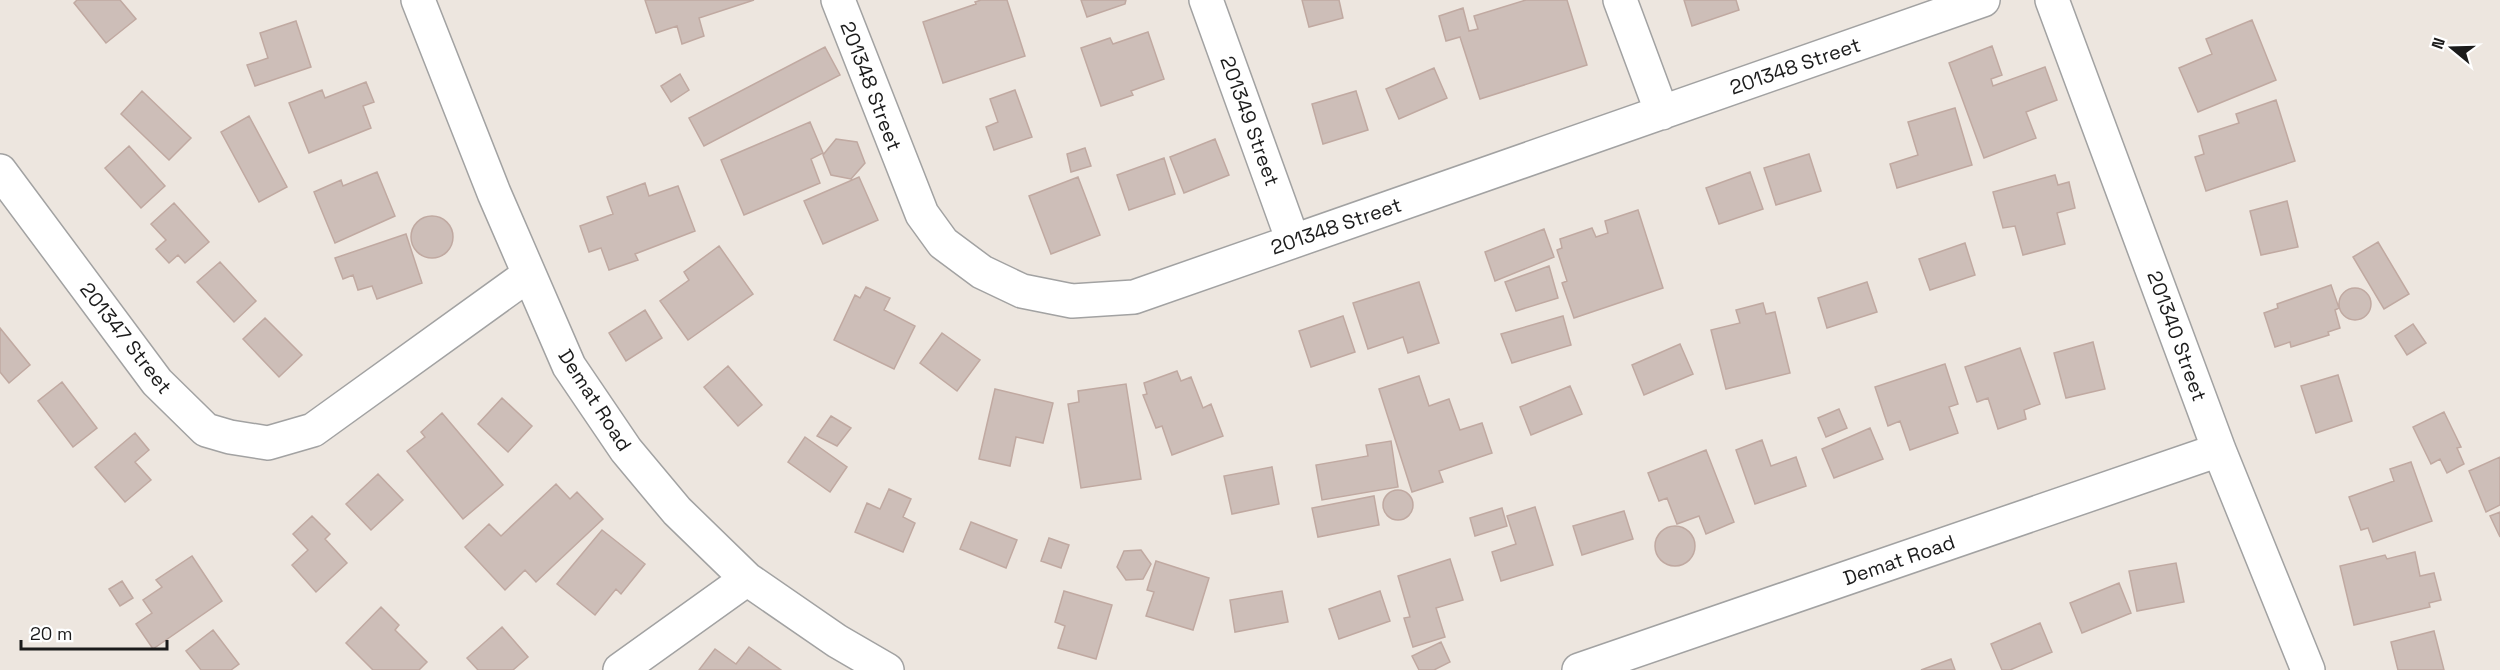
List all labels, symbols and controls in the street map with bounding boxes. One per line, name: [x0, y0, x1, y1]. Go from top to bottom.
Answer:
street label: 201348 Street: [834, 18, 908, 154]
north arrow: [2422, 18, 2482, 78]
street label: 201348 Street: [1726, 31, 1864, 101]
text: N: [2427, 35, 2450, 52]
street label: 201349 Street: [1214, 53, 1286, 189]
street label: 201348 Street: [1267, 191, 1405, 261]
street label: 201340 Street: [2141, 267, 2213, 405]
street label: 201347 Street: [74, 277, 178, 399]
street label: Demat Road: [552, 344, 638, 456]
street label: Demat Road: [1840, 529, 1958, 591]
scale bar: [21, 613, 166, 651]
text: 20 m: [30, 622, 73, 645]

